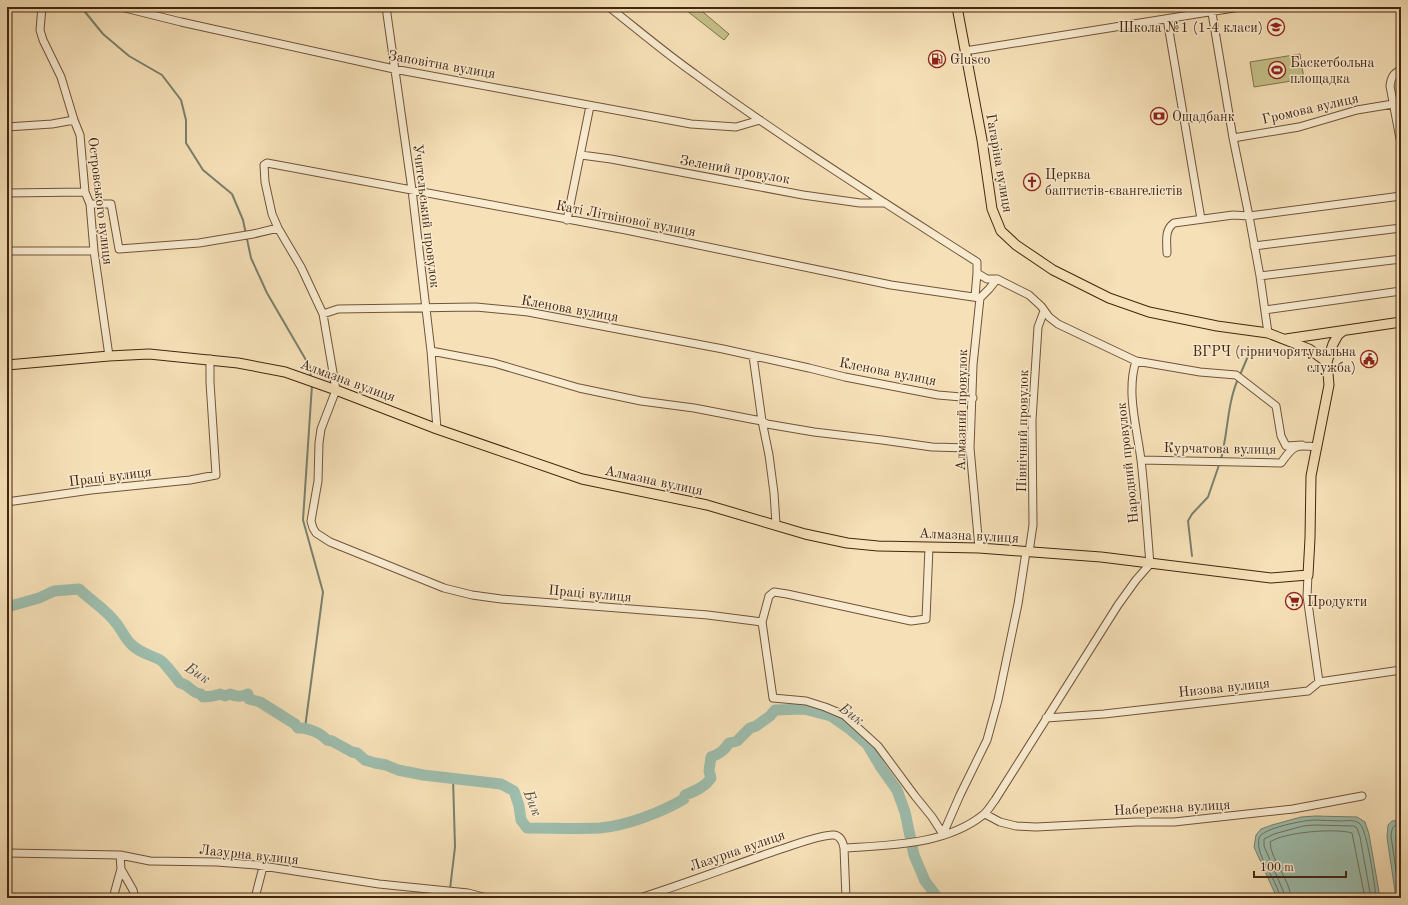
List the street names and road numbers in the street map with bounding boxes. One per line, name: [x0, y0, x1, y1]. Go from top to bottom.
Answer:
street label: Заповітна вулиця: [387, 49, 497, 81]
street label: Громова вулиця: [1261, 91, 1360, 127]
street label: Гагаріна вулиця: [983, 113, 1015, 214]
street label: Островського вулиця: [85, 137, 115, 266]
street label: Учительський провулок: [410, 143, 442, 289]
street label: Зелений провулок: [679, 153, 791, 187]
street label: Каті Літвінової вулиця: [555, 199, 697, 239]
street label: Кленова вулиця: [520, 294, 620, 324]
street label: Алмазний провулок: [954, 349, 970, 471]
street label: Кленова вулиця: [838, 356, 938, 388]
street label: Алмазна вулиця: [298, 357, 397, 405]
street label: Північний провулок: [1015, 369, 1031, 493]
street label: Народний провулок: [1115, 402, 1141, 524]
street label: Курчатова вулиця: [1163, 441, 1276, 457]
street label: Алмазна вулиця: [603, 464, 704, 498]
street label: Праці вулиця: [68, 465, 152, 489]
street label: Алмазна вулиця: [919, 526, 1019, 546]
street label: Праці вулиця: [548, 583, 632, 605]
street label: Низова вулиця: [1178, 676, 1271, 700]
street label: Набережна вулиця: [1114, 798, 1231, 818]
street label: Лазурна вулиця: [688, 828, 787, 874]
street label: Лазурна вулиця: [198, 843, 299, 867]

